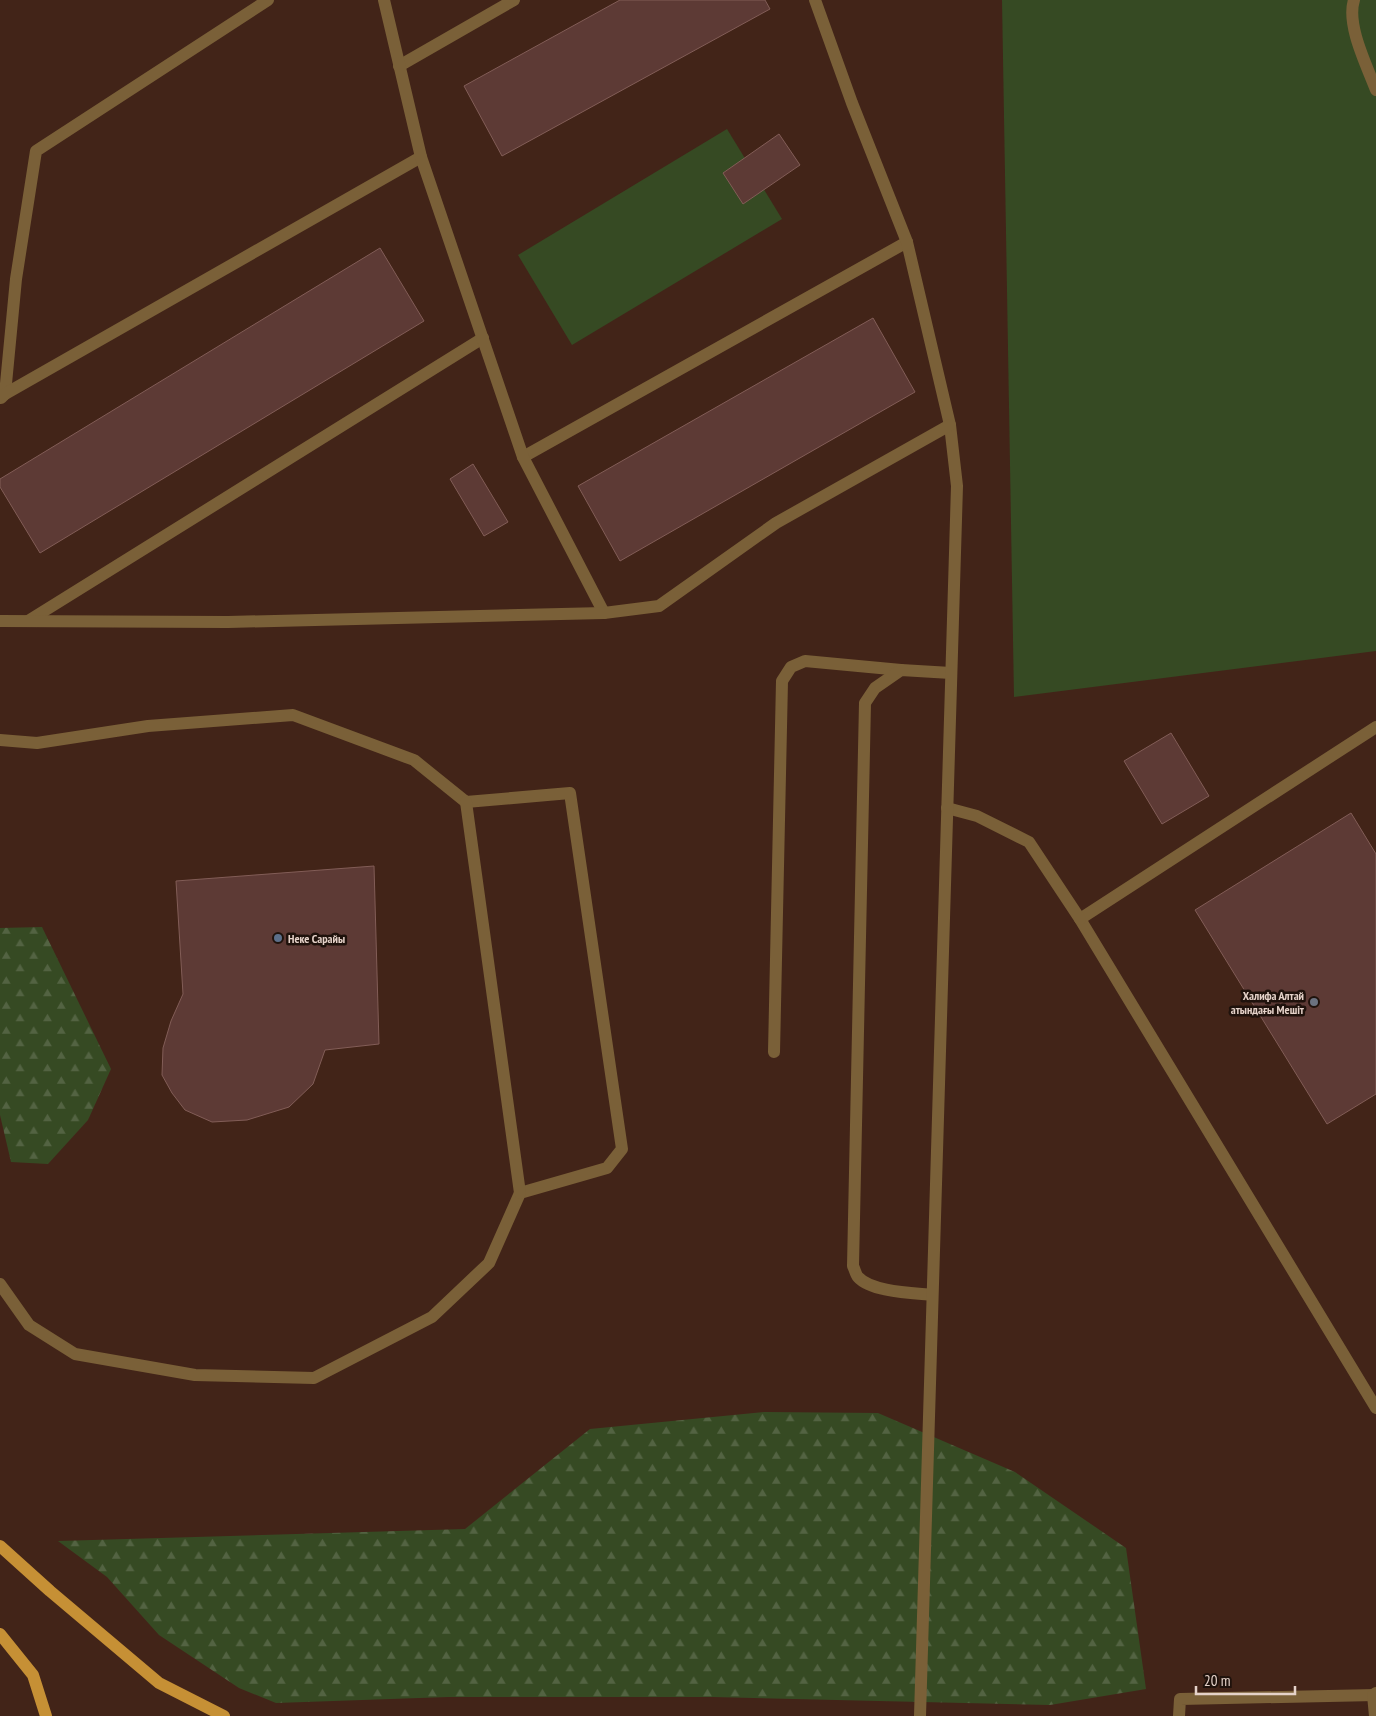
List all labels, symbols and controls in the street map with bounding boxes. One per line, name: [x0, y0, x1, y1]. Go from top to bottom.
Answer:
place label: Неке Сарайы: [288, 931, 345, 946]
marker: Неке Сарайы: [272, 932, 284, 944]
place label: Халифа Алтай атындағы Мешіт: [1231, 988, 1305, 1017]
marker: Халифа Алтай атындағы Мешіт: [1308, 996, 1320, 1008]
scale bar: [1196, 1664, 1295, 1696]
text: 20 m: [1204, 1671, 1230, 1690]

